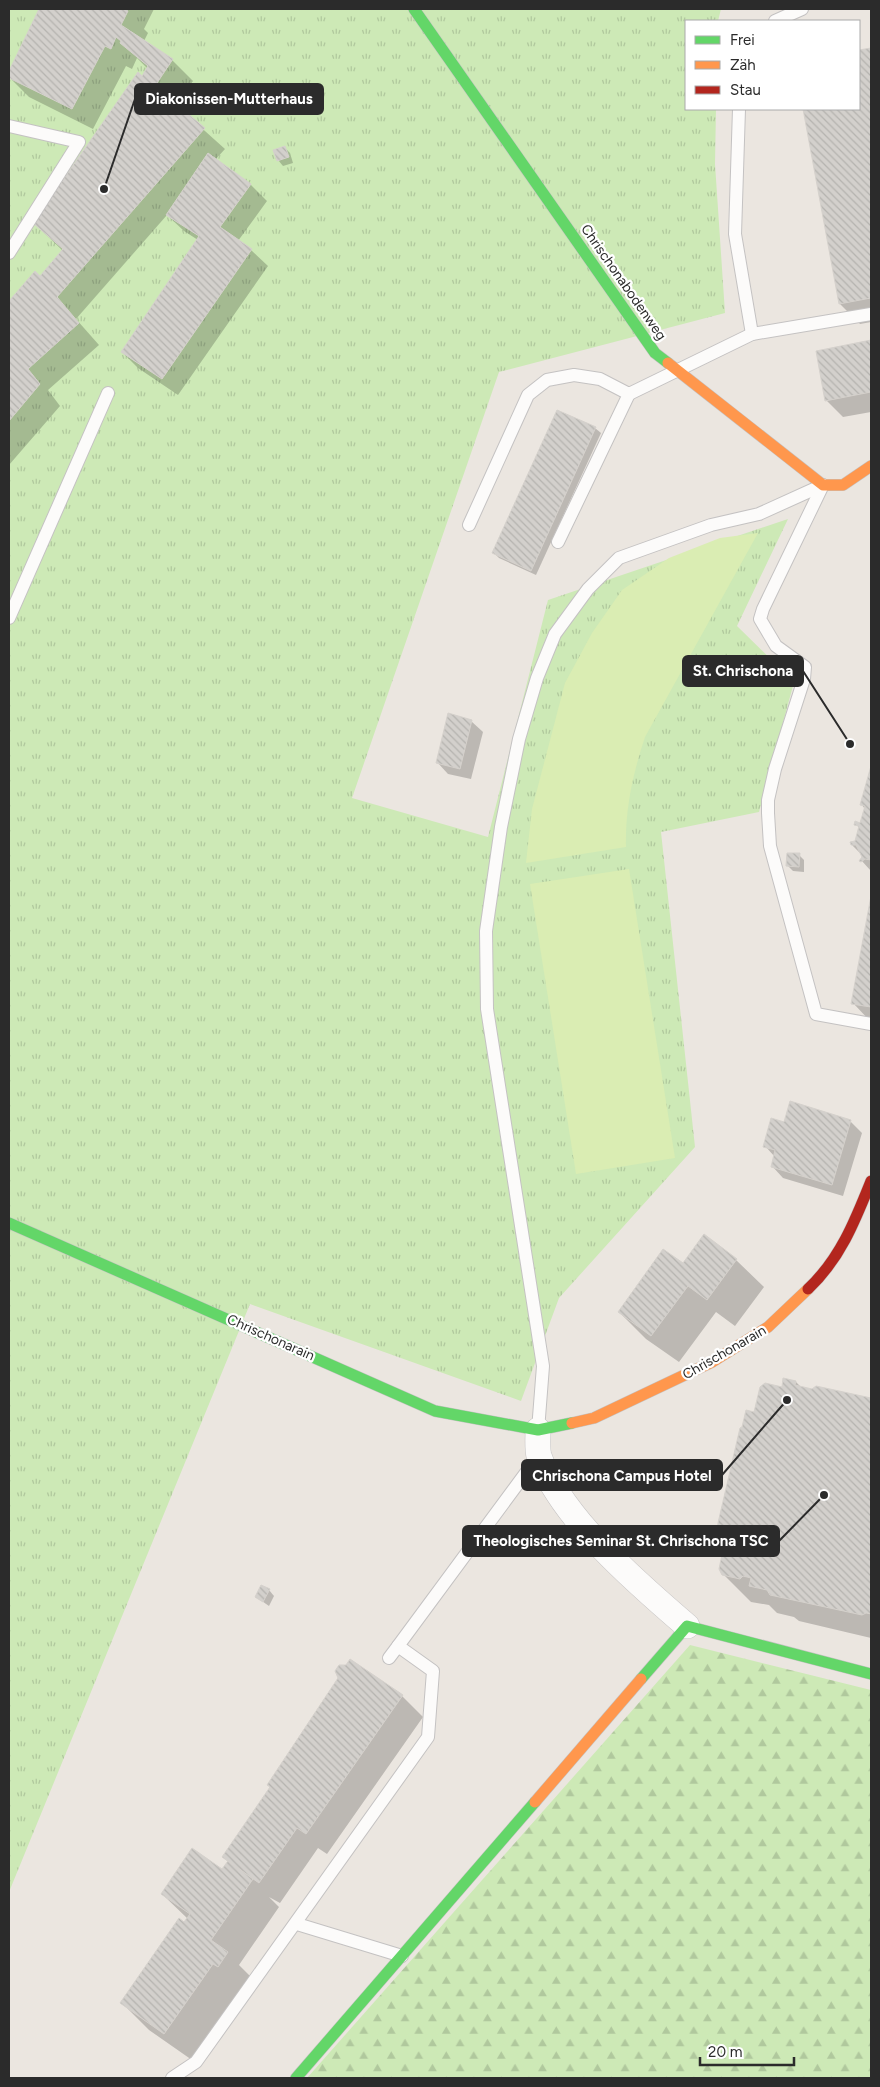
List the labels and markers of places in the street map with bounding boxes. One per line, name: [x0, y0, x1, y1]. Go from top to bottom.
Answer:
callout: Diakonissen-Mutterhaus: [135, 84, 323, 114]
callout: St. Chrischona: [683, 656, 803, 686]
callout: Chrischona Campus Hotel: [522, 1460, 722, 1490]
callout: Theologisches Seminar St. Chrischona TSC: [463, 1526, 779, 1556]

